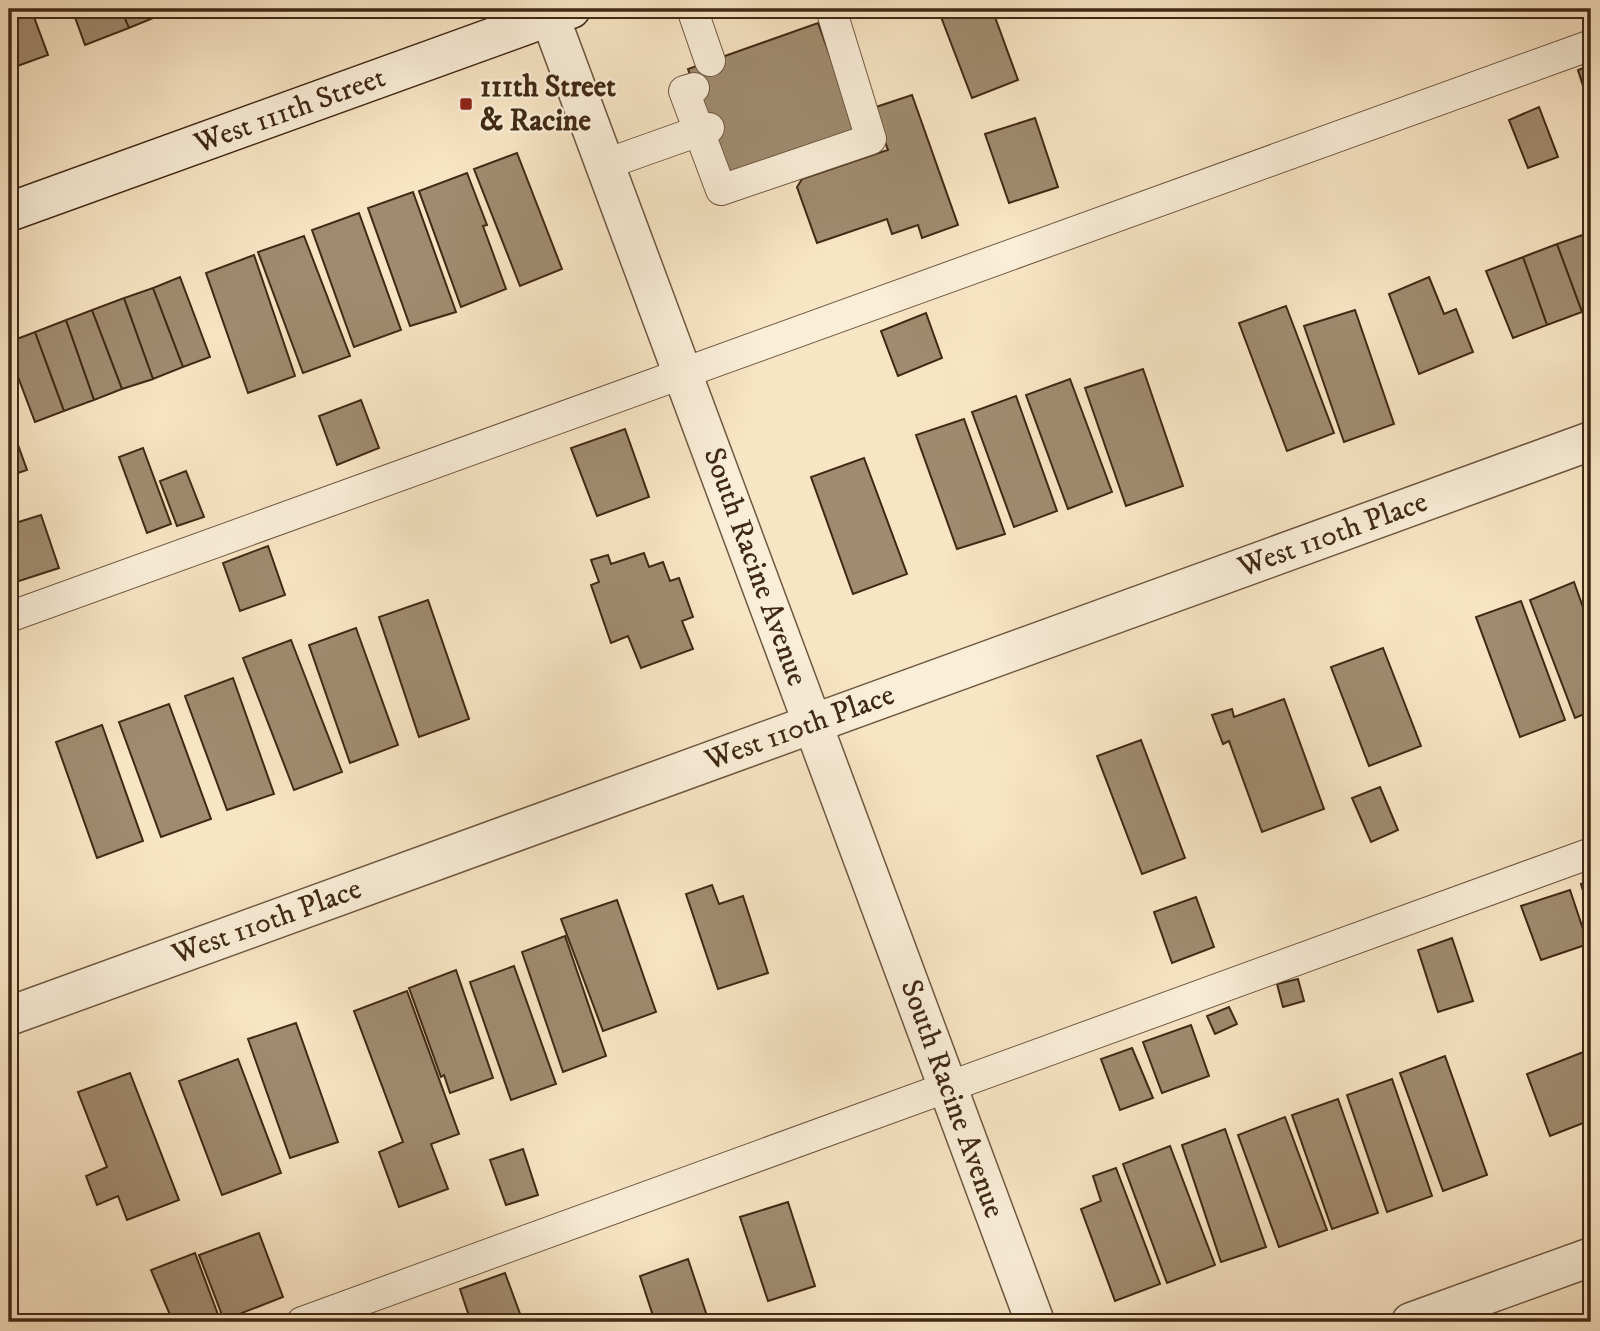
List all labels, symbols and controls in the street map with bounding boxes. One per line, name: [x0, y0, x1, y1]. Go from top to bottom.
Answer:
street label: West 111th Street: [189, 59, 390, 163]
place label: 111th Street & Racine: [480, 69, 616, 140]
marker: 111th Street & Racine: [458, 96, 474, 112]
street label: South Racine Avenue: [695, 443, 815, 691]
street label: West 110th Place: [1232, 484, 1433, 587]
street label: West 110th Place: [699, 677, 900, 780]
street label: West 110th Place: [166, 871, 367, 974]
street label: South Racine Avenue: [892, 975, 1012, 1223]

